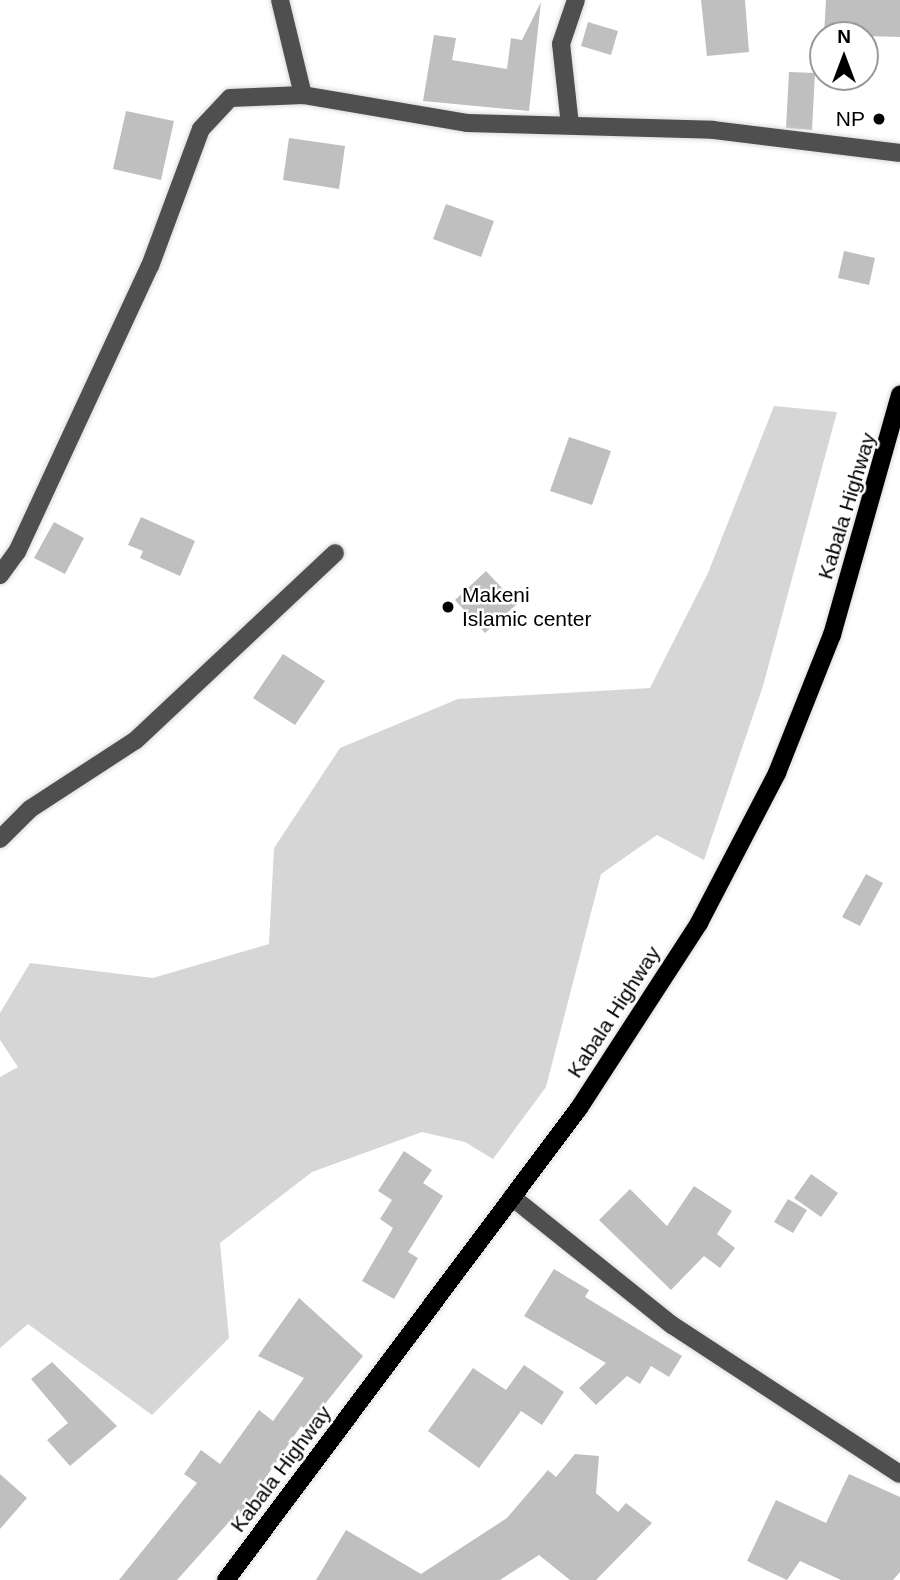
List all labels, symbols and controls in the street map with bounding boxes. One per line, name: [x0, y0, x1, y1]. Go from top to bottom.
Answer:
north arrow: [809, 21, 879, 91]
text: N: [837, 26, 851, 47]
place label: NP: [836, 106, 865, 132]
marker: NP: [871, 111, 887, 127]
street label: Kabala Highway: [813, 430, 881, 582]
place label: Makeni Islamic center: [462, 582, 592, 632]
marker: Makeni Islamic center: [440, 599, 456, 615]
street label: Kabala Highway: [562, 942, 666, 1082]
street label: Kabala Highway: [225, 1401, 337, 1537]

